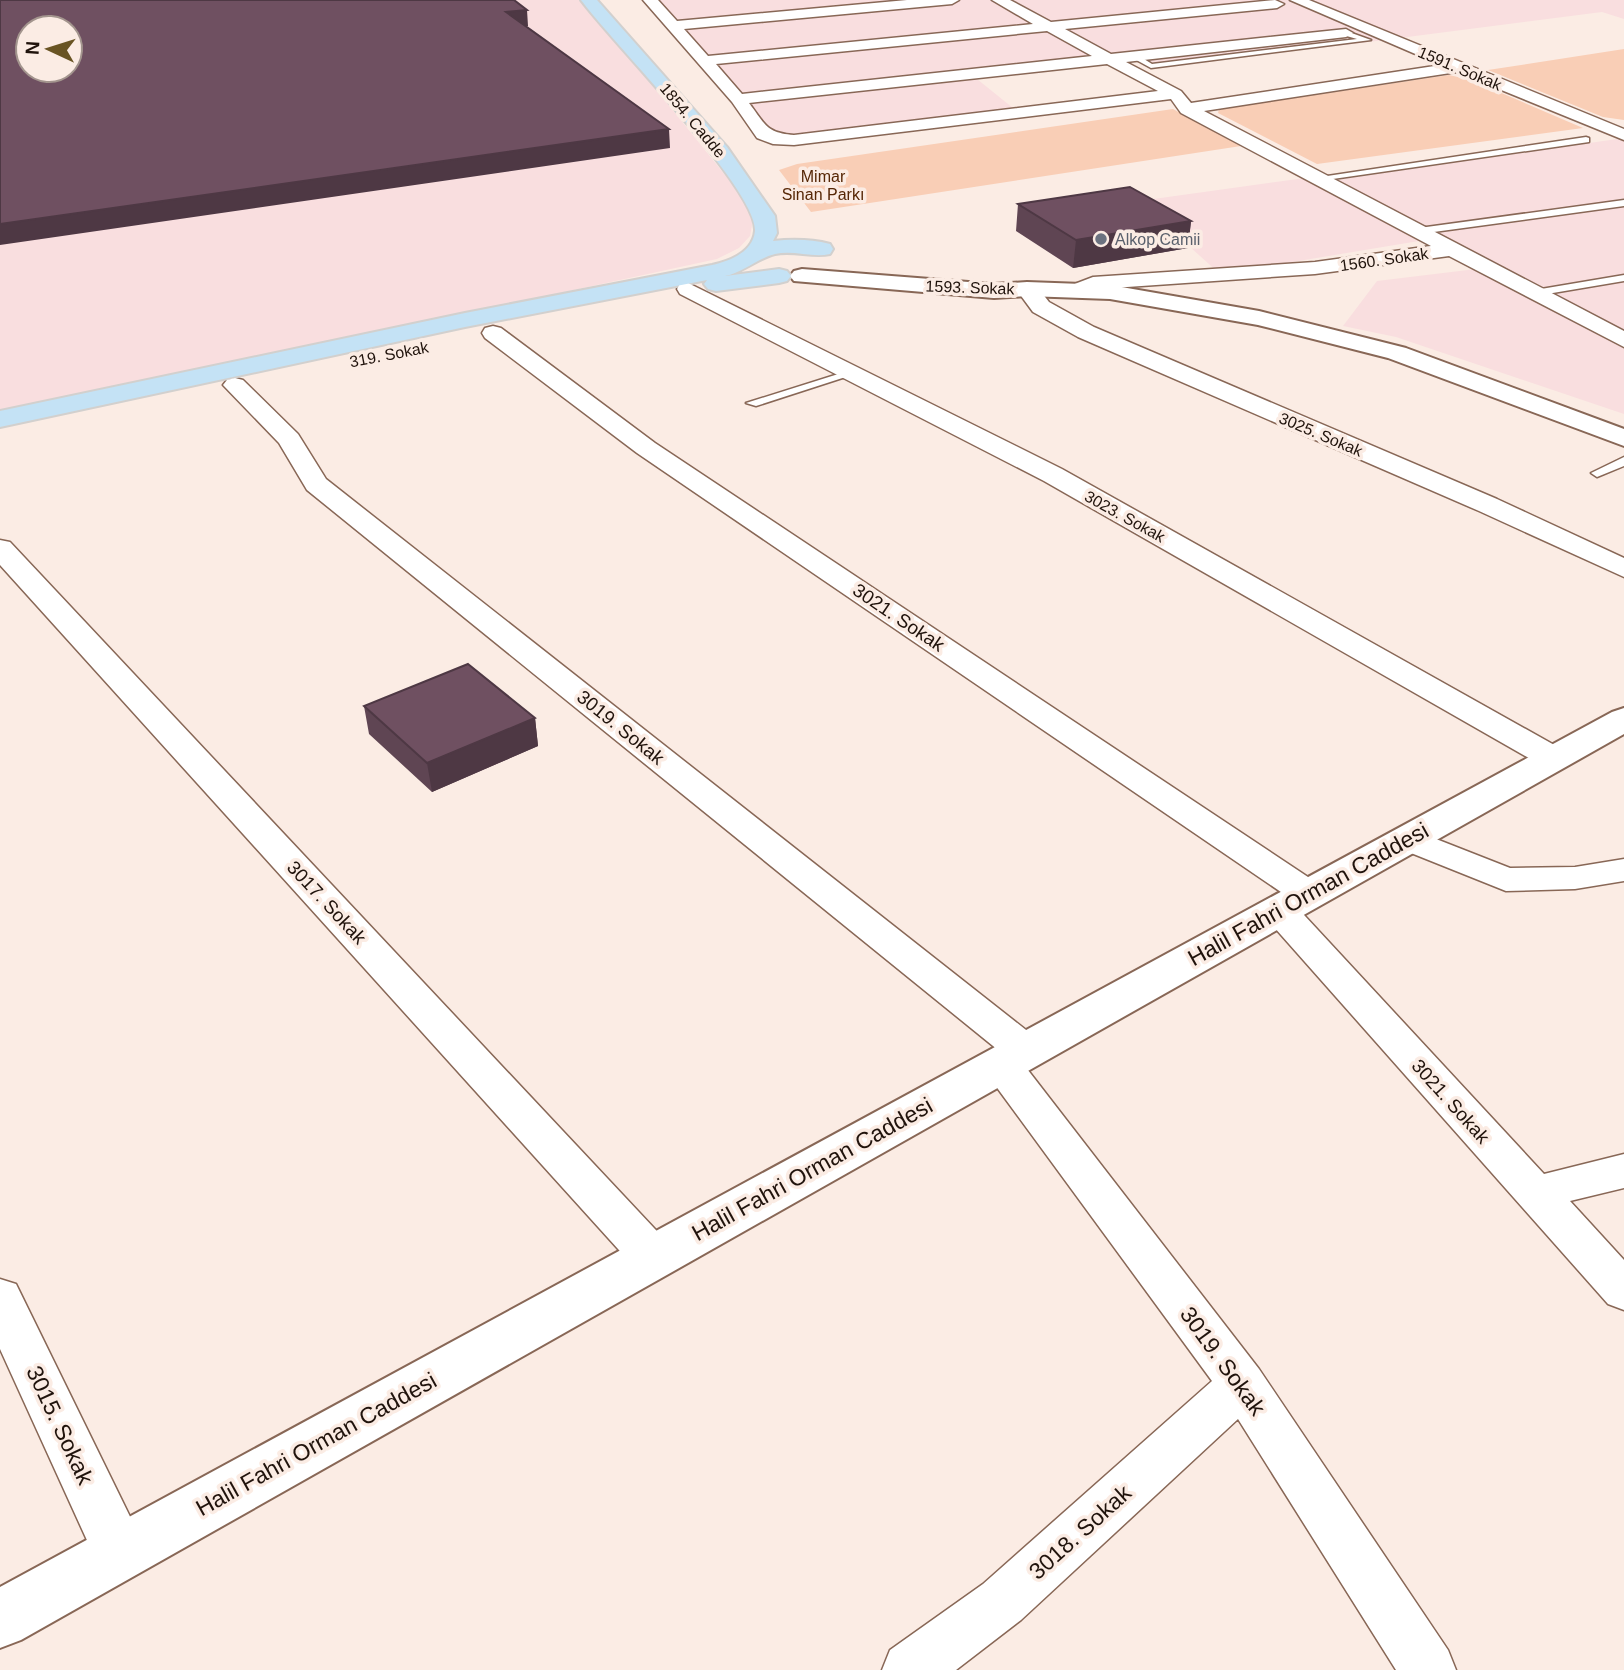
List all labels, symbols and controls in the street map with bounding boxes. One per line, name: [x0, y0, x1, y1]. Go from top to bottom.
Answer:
north arrow: [14, 14, 84, 84]
text: N: [22, 40, 43, 55]
street label: 1591. Sokak: [1416, 43, 1505, 94]
street label: 1854. Cadde: [657, 80, 729, 161]
park label: Mimar Sinan Parkı: [782, 168, 864, 203]
marker: Alkop Camii: [1093, 231, 1109, 247]
place label: Alkop Camii: [1115, 231, 1200, 248]
street label: 1560. Sokak: [1339, 245, 1430, 274]
street label: 1593. Sokak: [925, 277, 1016, 298]
street label: 319. Sokak: [348, 338, 431, 370]
street label: 3025. Sokak: [1277, 409, 1366, 460]
street label: 3023. Sokak: [1082, 487, 1169, 546]
street label: 3021. Sokak: [849, 579, 949, 656]
street label: 3019. Sokak: [573, 686, 669, 769]
street label: Halil Fahri Orman Caddesi: [1183, 817, 1433, 971]
street label: 3017. Sokak: [283, 857, 371, 948]
street label: 3021. Sokak: [1407, 1055, 1494, 1148]
street label: Halil Fahri Orman Caddesi: [687, 1092, 937, 1246]
street label: 3019. Sokak: [1175, 1302, 1271, 1421]
street label: 3015. Sokak: [21, 1362, 99, 1489]
street label: Halil Fahri Orman Caddesi: [191, 1367, 441, 1521]
street label: 3018. Sokak: [1024, 1479, 1137, 1584]

